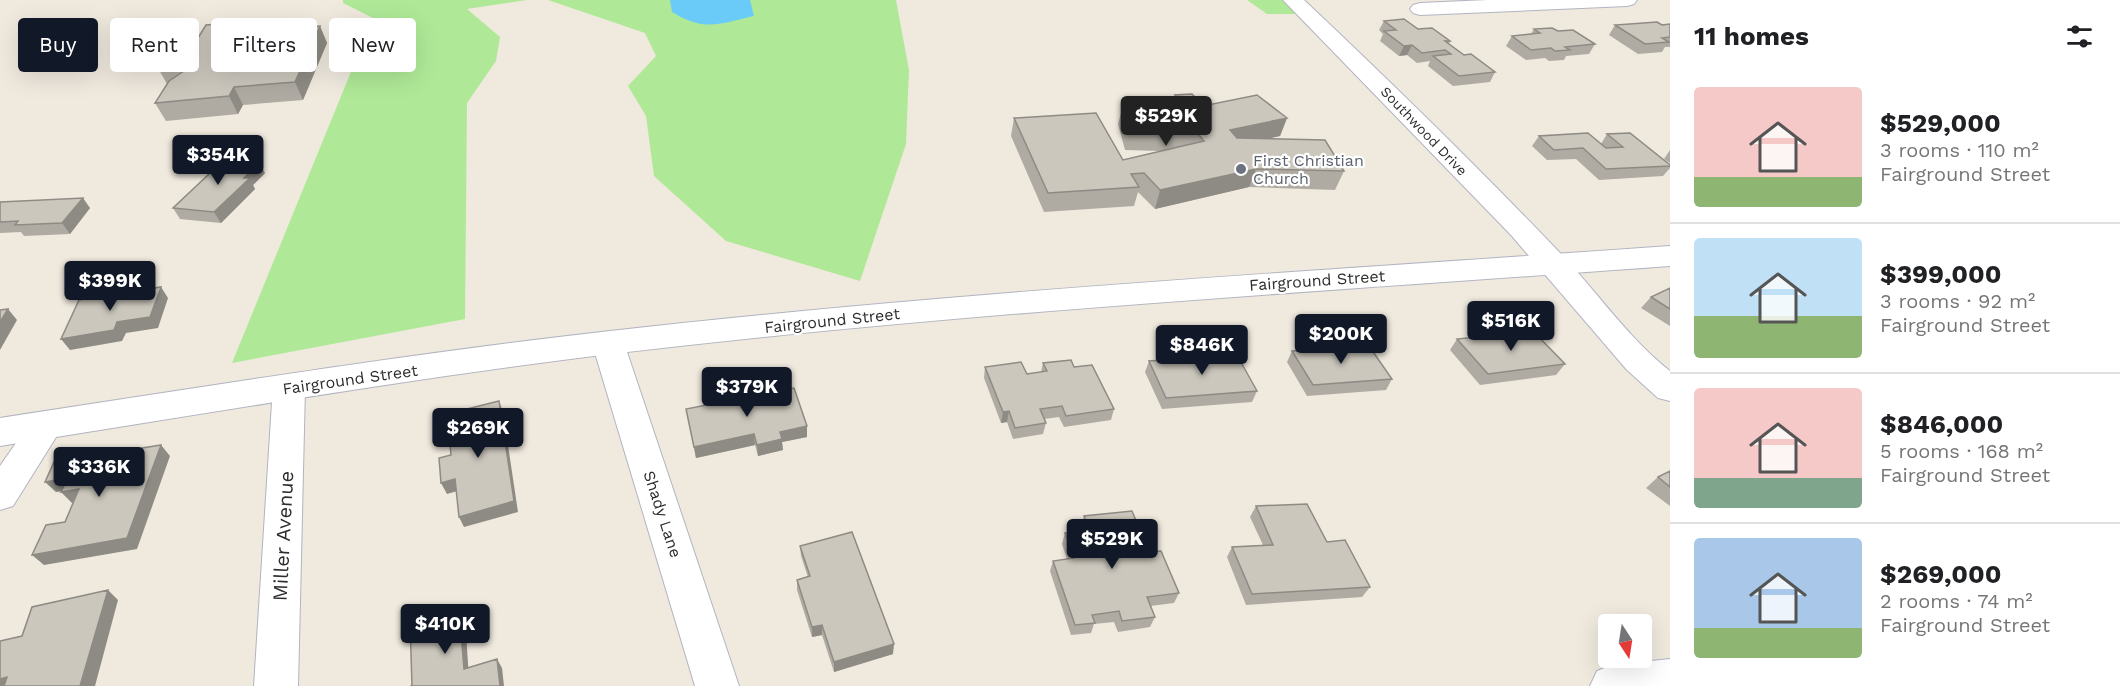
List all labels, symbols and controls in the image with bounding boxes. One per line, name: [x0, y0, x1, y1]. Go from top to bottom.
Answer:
chip: Buy: [18, 18, 98, 72]
chip: Rent: [110, 18, 199, 72]
chip: Filters: [211, 18, 317, 72]
chip: New: [329, 18, 416, 72]
icon: filters: [2063, 20, 2096, 53]
text: 11 homes: [1694, 21, 1809, 51]
street label: Southwood Drive: [1378, 83, 1470, 179]
pin: $529K: [1124, 96, 1208, 147]
text: $529K: [1135, 103, 1197, 127]
text: $529,000: [1880, 108, 2001, 138]
icon: home: [1742, 111, 1814, 183]
pin: $354K: [176, 135, 260, 186]
text: 3 rooms · 110 m²: [1880, 138, 2039, 162]
text: $354K: [186, 142, 250, 166]
place label: First Christian Church: [1253, 151, 1364, 188]
marker: First Christian Church: [1234, 162, 1248, 176]
text: Fairground Street: [1880, 162, 2050, 186]
text: $399,000: [1880, 259, 2002, 289]
pin: $399K: [68, 261, 152, 312]
icon: home: [1742, 262, 1814, 334]
street label: Fairground Street: [1248, 266, 1386, 295]
text: $399K: [78, 268, 142, 292]
text: 3 rooms · 92 m²: [1880, 289, 2035, 313]
pin: $516K: [1469, 301, 1553, 352]
street label: Fairground Street: [763, 304, 901, 337]
text: $516K: [1481, 308, 1541, 332]
text: Fairground Street: [1880, 313, 2050, 337]
pin: $200K: [1299, 314, 1383, 365]
text: $200K: [1309, 321, 1373, 345]
pin: $846K: [1160, 325, 1244, 376]
text: $846K: [1170, 332, 1234, 356]
street label: Fairground Street: [281, 361, 419, 398]
pin: $379K: [705, 367, 789, 418]
text: $379K: [716, 374, 778, 398]
pin: $269K: [436, 408, 520, 459]
text: $846,000: [1880, 409, 2003, 439]
icon: home: [1742, 412, 1814, 484]
text: $269K: [446, 415, 510, 439]
text: 5 rooms · 168 m²: [1880, 439, 2043, 463]
pin: $336K: [57, 447, 141, 498]
text: $336K: [68, 454, 130, 478]
text: Fairground Street: [1880, 463, 2050, 487]
street label: Shady Lane: [640, 468, 686, 560]
street label: Miller Avenue: [268, 470, 298, 602]
pin: $529K: [1070, 519, 1154, 570]
text: $529K: [1081, 526, 1143, 550]
text: $269,000: [1880, 559, 2002, 589]
icon: home: [1742, 562, 1814, 634]
text: 2 rooms · 74 m²: [1880, 589, 2033, 613]
pin: $410K: [403, 604, 487, 655]
text: $410K: [415, 611, 475, 635]
text: Fairground Street: [1880, 613, 2050, 637]
north arrow: [1598, 614, 1652, 668]
map controls: [1598, 614, 1652, 668]

